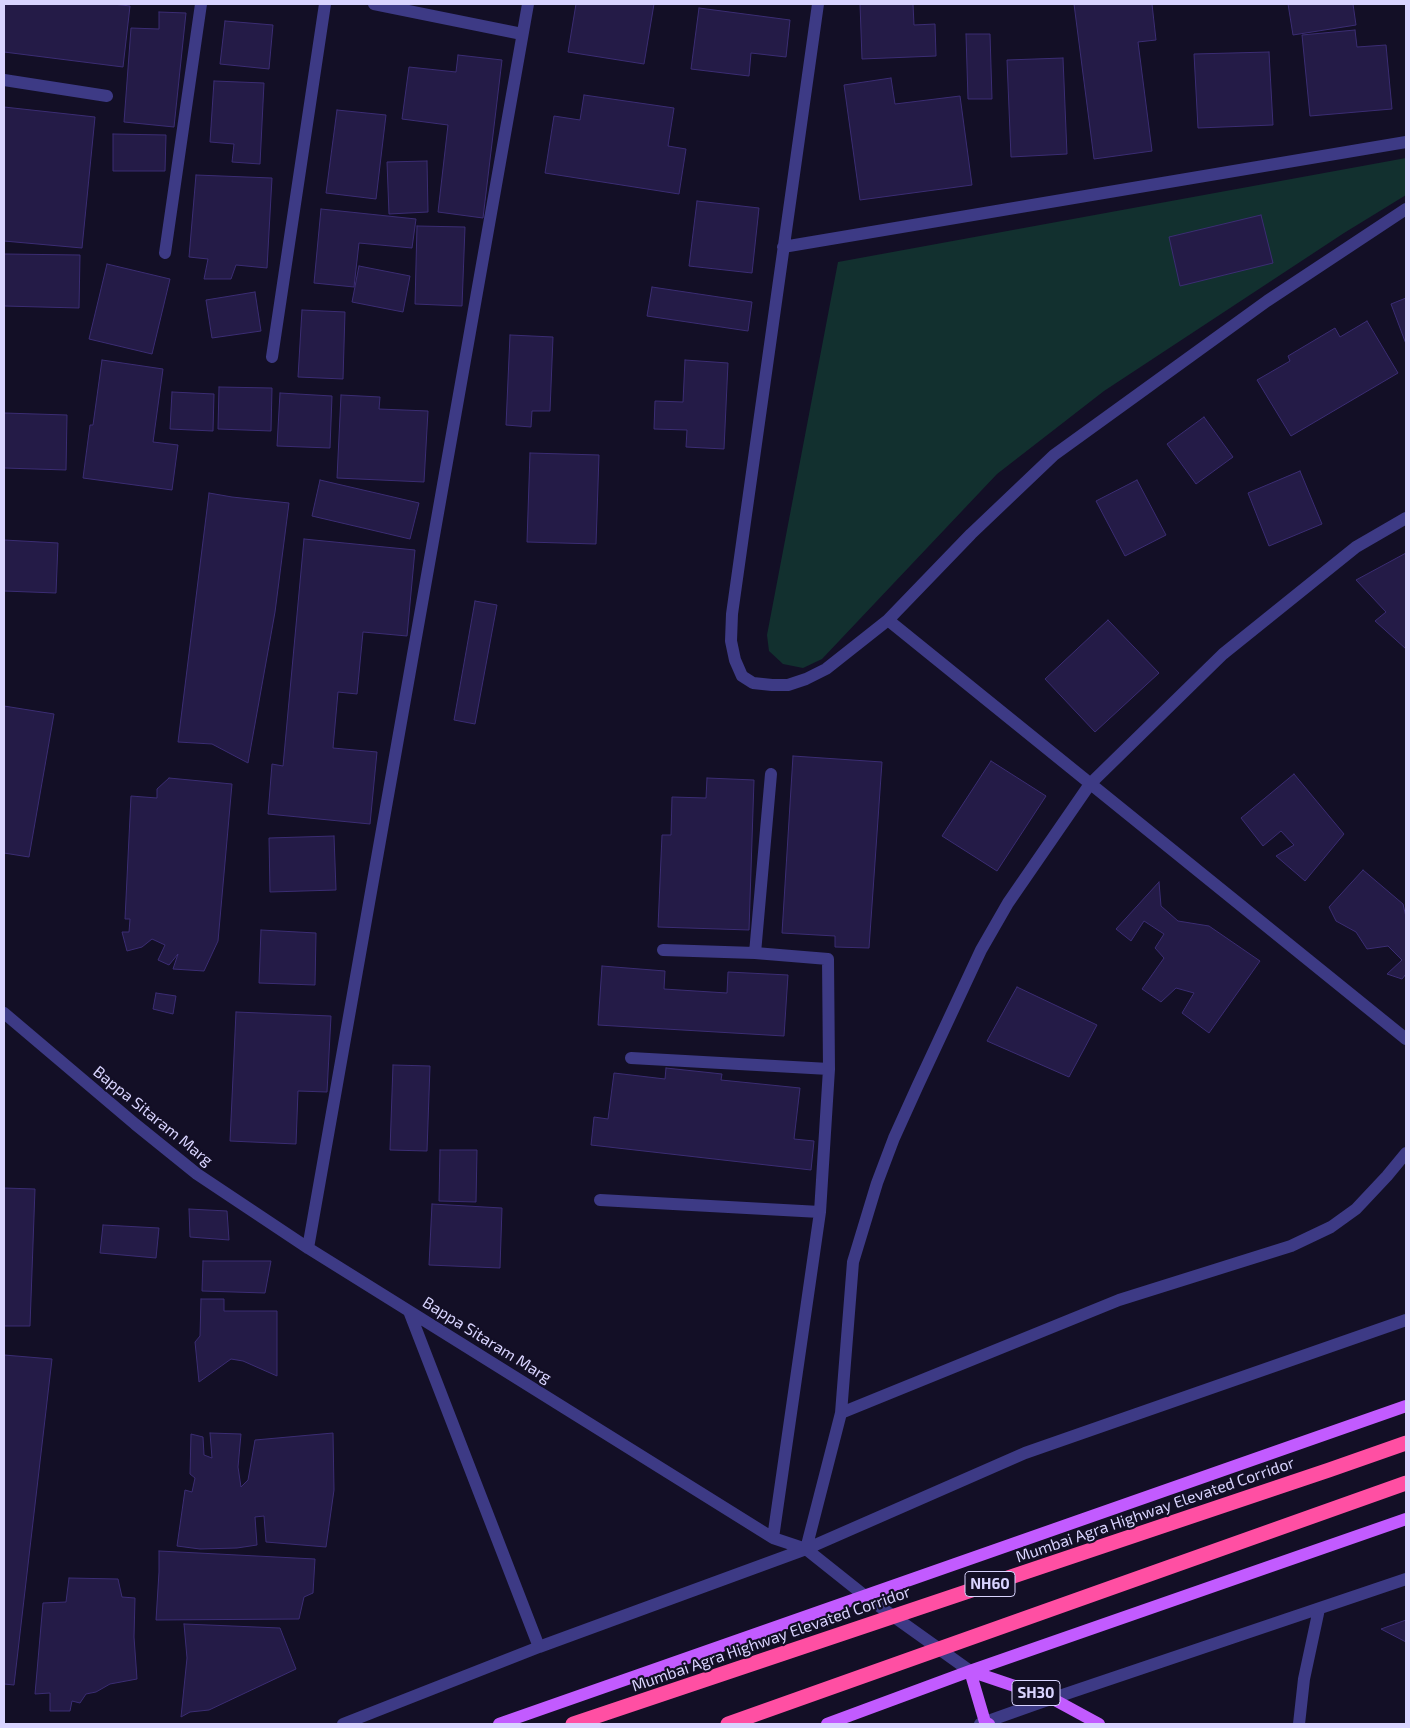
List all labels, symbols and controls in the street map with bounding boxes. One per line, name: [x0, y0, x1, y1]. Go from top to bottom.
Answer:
street label: Bappa Sitaram Marg: [89, 1062, 217, 1170]
street label: Bappa Sitaram Marg: [419, 1293, 555, 1387]
street label: Mumbai Agra Highway Elevated Corridor: [1013, 1453, 1297, 1567]
road number: NH60: [965, 1572, 1015, 1596]
street label: Mumbai Agra Highway Elevated Corridor: [629, 1582, 913, 1696]
road number: SH30: [1012, 1680, 1060, 1706]

